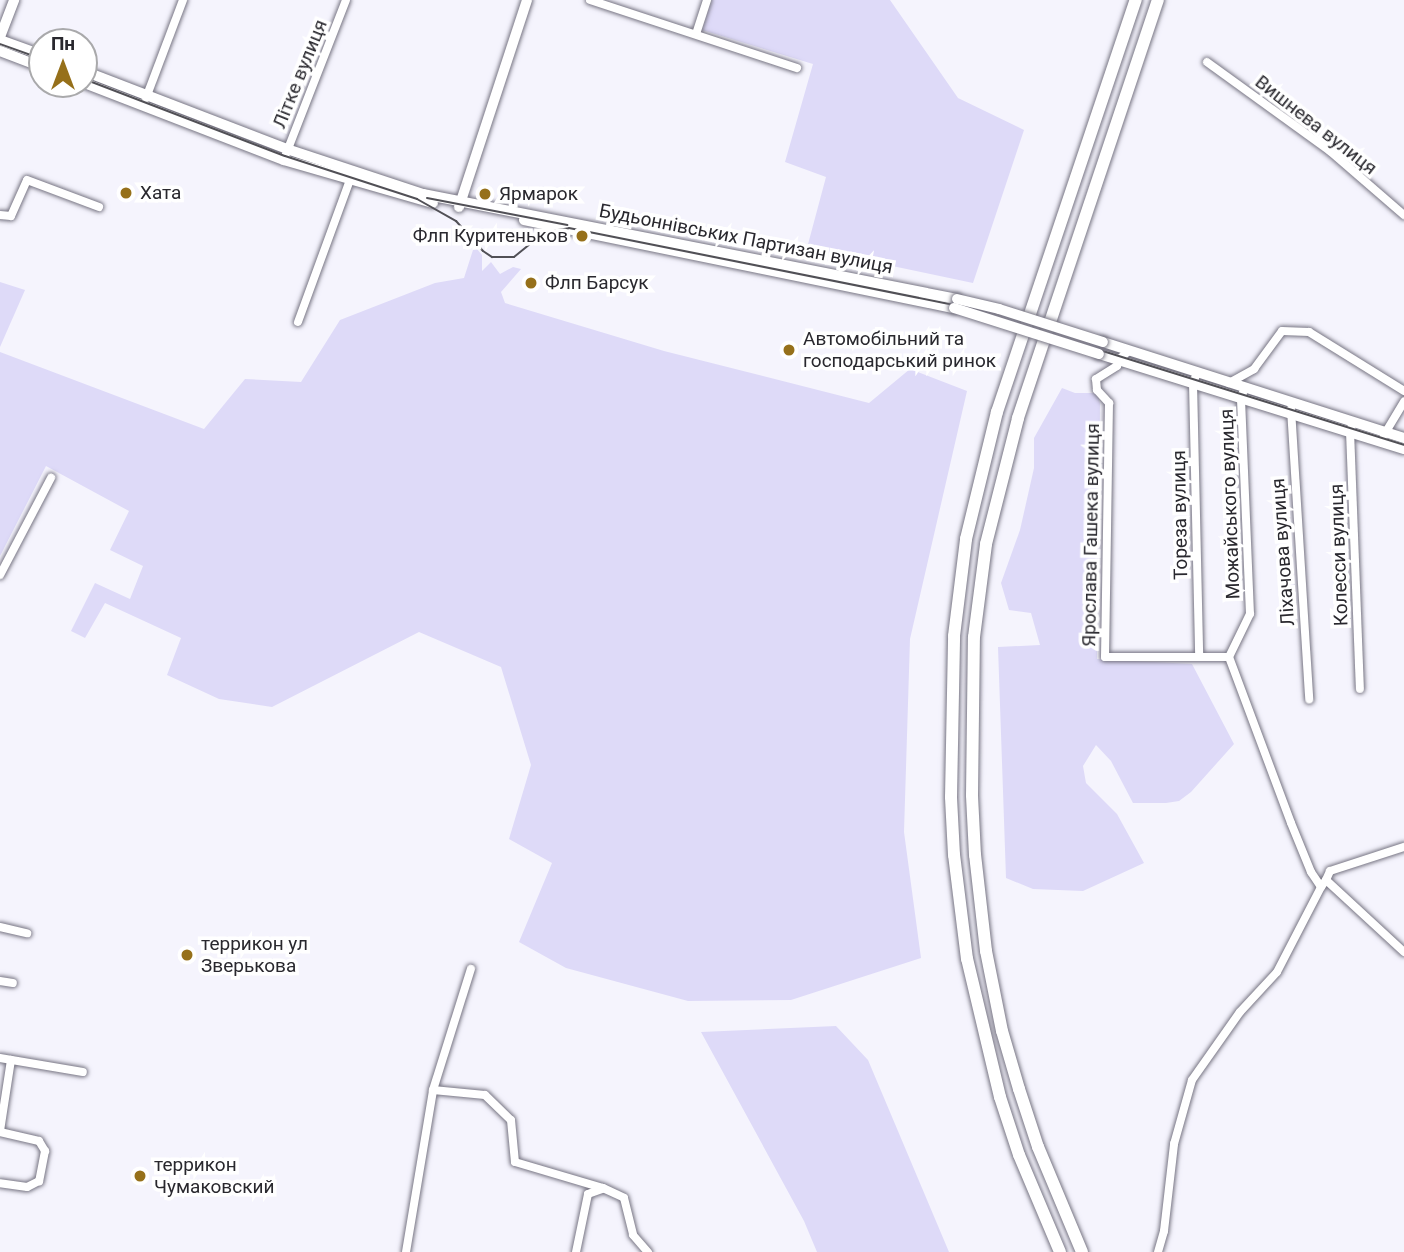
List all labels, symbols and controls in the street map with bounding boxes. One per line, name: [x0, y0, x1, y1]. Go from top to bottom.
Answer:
street label: Літке вулиця: [268, 16, 332, 132]
north arrow: [28, 28, 98, 98]
text: Пн: [51, 32, 75, 55]
street label: Вишнева вулиця: [1251, 70, 1381, 180]
place label: Хата: [140, 182, 181, 204]
place label: Ярмарок: [499, 183, 578, 205]
marker: Хата: [118, 185, 134, 201]
marker: Ярмарок: [477, 186, 493, 202]
street label: Будьоннівських Партизан вулиця: [597, 199, 895, 279]
place label: Флп Куритеньков: [413, 225, 568, 247]
marker: Флп Куритеньков: [574, 228, 590, 244]
place label: Флп Барсук: [545, 272, 649, 294]
marker: Флп Барсук: [523, 275, 539, 291]
place label: Автомобільний та господарський ринок: [803, 328, 996, 372]
marker: Автомобільний та господарський ринок: [781, 342, 797, 358]
street label: Можайського вулиця: [1215, 408, 1245, 600]
street label: Ярослава Гашека вулиця: [1078, 423, 1104, 647]
street label: Тореза вулиця: [1167, 450, 1193, 580]
street label: Ліхачова вулиця: [1266, 477, 1300, 627]
street label: Колесси вулиця: [1325, 483, 1353, 627]
place label: террикон ул Зверькова: [201, 933, 308, 977]
marker: террикон ул Зверькова: [179, 947, 195, 963]
place label: террикон Чумаковский: [154, 1154, 274, 1198]
marker: террикон Чумаковский: [132, 1168, 148, 1184]

